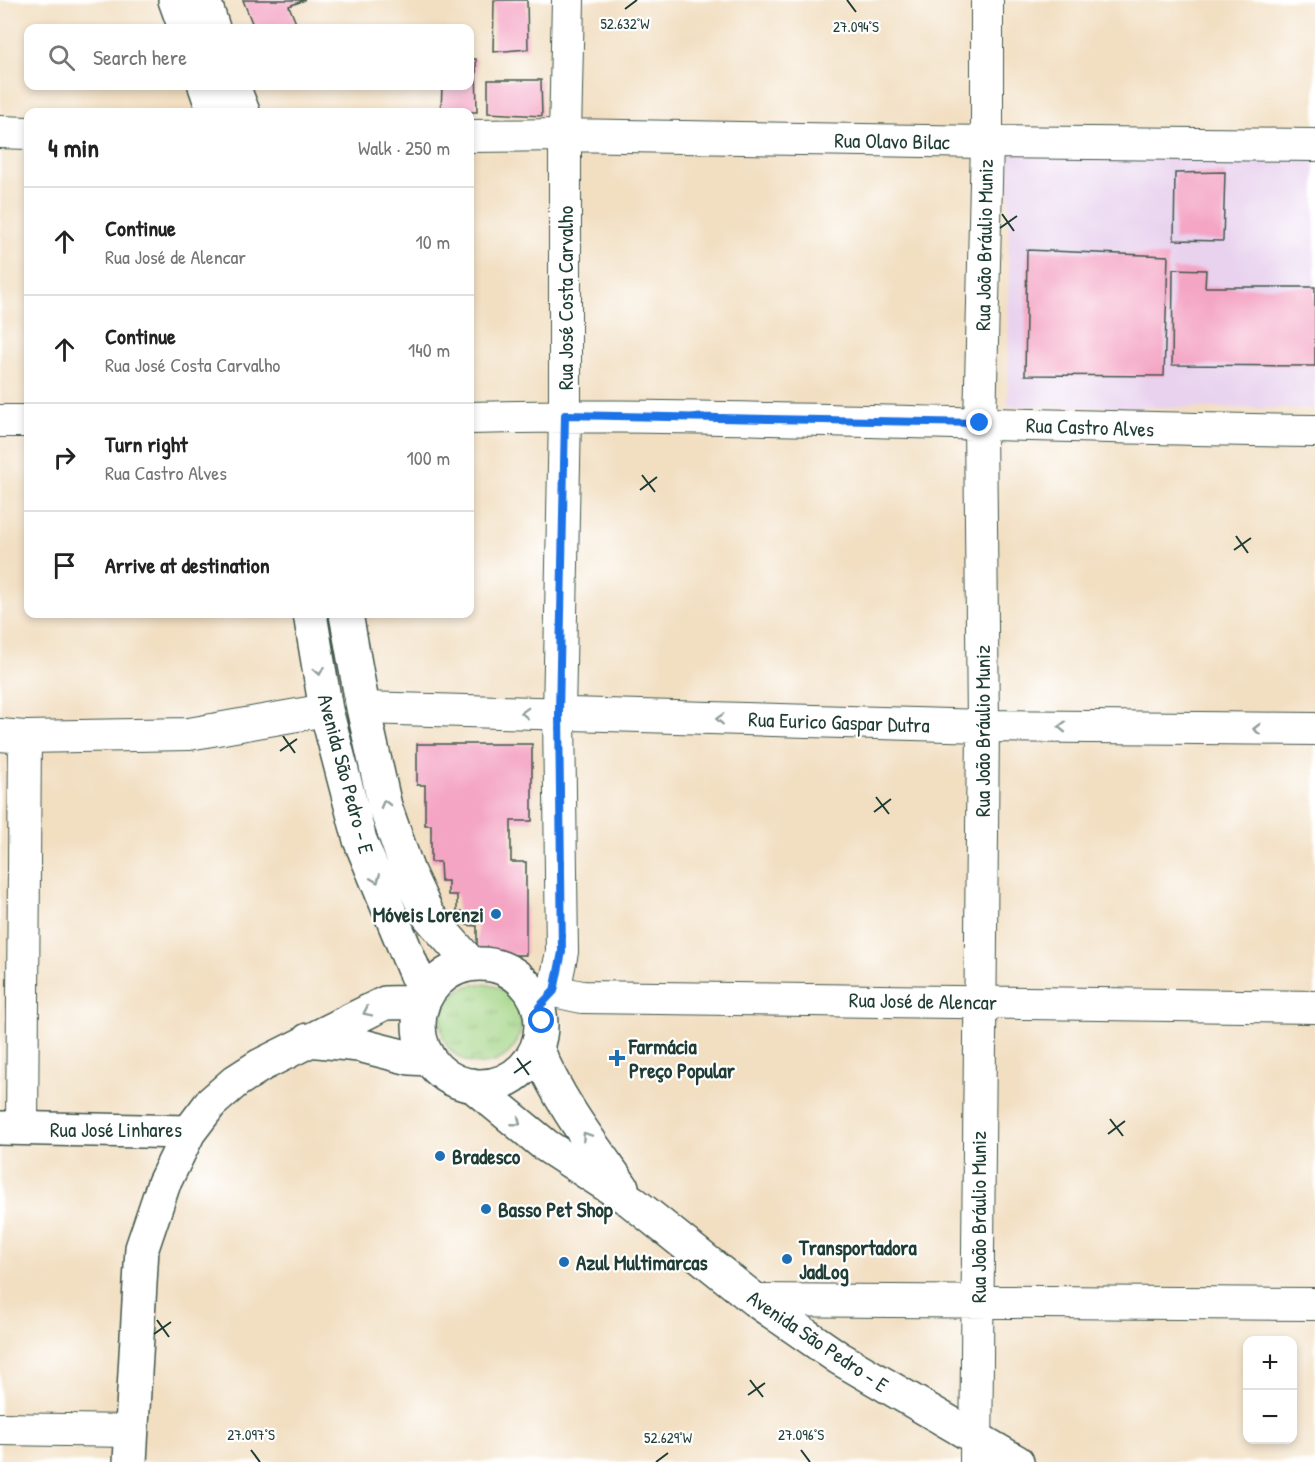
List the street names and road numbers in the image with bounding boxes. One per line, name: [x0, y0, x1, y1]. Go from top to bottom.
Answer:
street label: Rua Olavo Bilac: [834, 125, 951, 157]
street label: Rua João Bráulio Muniz: [968, 159, 1000, 331]
street label: Rua José Costa Carvalho: [551, 206, 580, 390]
street label: Rua Castro Alves: [1025, 410, 1155, 444]
street label: Rua João Bráulio Muniz: [968, 645, 997, 817]
street label: Avenida São Pedro - E: [311, 691, 381, 857]
street label: Rua Eurico Gaspar Dutra: [748, 704, 930, 740]
street label: Rua José de Alencar: [849, 985, 997, 1017]
street label: Rua José Linhares: [50, 1115, 182, 1144]
street label: Rua João Bráulio Muniz: [964, 1131, 993, 1303]
street label: Avenida São Pedro - E: [742, 1283, 894, 1399]

